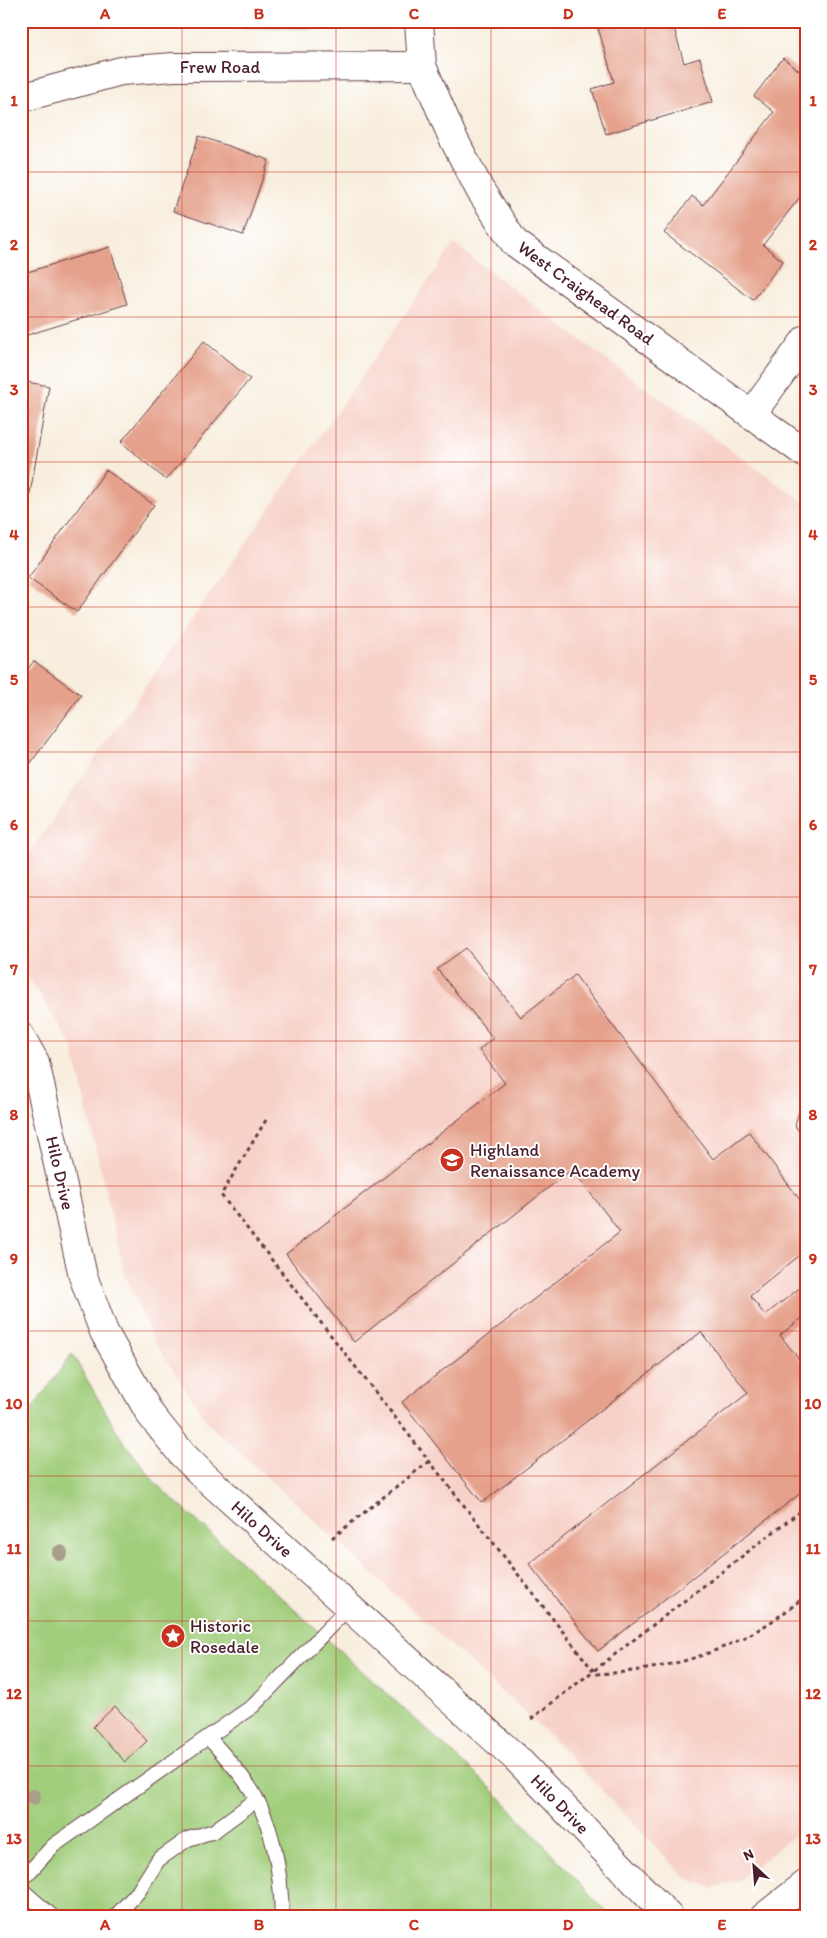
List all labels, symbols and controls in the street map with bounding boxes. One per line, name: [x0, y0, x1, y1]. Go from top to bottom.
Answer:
text: A: [99, 4, 111, 23]
text: B: [254, 4, 265, 23]
text: C: [409, 4, 420, 23]
text: D: [563, 4, 574, 23]
text: E: [718, 4, 727, 23]
street label: Frew Road: [180, 56, 260, 78]
text: 1: [10, 91, 18, 110]
text: 1: [809, 91, 817, 110]
text: 2: [10, 235, 19, 254]
text: 2: [809, 235, 818, 254]
street label: West Craighead Road: [513, 236, 659, 350]
text: 3: [10, 380, 19, 399]
text: 3: [809, 380, 818, 399]
text: 4: [9, 525, 19, 544]
text: 4: [808, 525, 818, 544]
text: 5: [10, 670, 19, 689]
text: 5: [809, 670, 818, 689]
text: 6: [10, 815, 19, 834]
text: 6: [809, 815, 818, 834]
text: 7: [9, 960, 18, 979]
text: 7: [808, 960, 817, 979]
text: 8: [10, 1105, 19, 1124]
text: 8: [809, 1105, 818, 1124]
street label: Hilo Drive: [41, 1134, 79, 1212]
place label: Highland Renaissance Academy: [470, 1139, 641, 1182]
school or university icon: Highland Renaissance Academy: [439, 1147, 465, 1173]
text: 9: [10, 1249, 18, 1268]
text: 9: [809, 1249, 817, 1268]
text: 10: [5, 1394, 23, 1413]
text: 10: [804, 1394, 822, 1413]
street label: Hilo Drive: [227, 1496, 297, 1562]
text: 11: [7, 1539, 22, 1558]
text: 11: [806, 1539, 821, 1558]
place label: Historic Rosedale: [190, 1615, 259, 1658]
place icon: Historic Rosedale: [160, 1623, 186, 1649]
text: 12: [6, 1684, 23, 1703]
text: 12: [805, 1684, 822, 1703]
street label: Hilo Drive: [526, 1769, 594, 1839]
text: 13: [6, 1829, 22, 1848]
text: 13: [805, 1829, 821, 1848]
north arrow: [730, 1840, 780, 1890]
text: N: [741, 1845, 756, 1864]
text: A: [99, 1915, 111, 1934]
text: B: [254, 1915, 265, 1934]
text: C: [409, 1915, 420, 1934]
text: D: [563, 1915, 574, 1934]
text: E: [718, 1915, 727, 1934]

